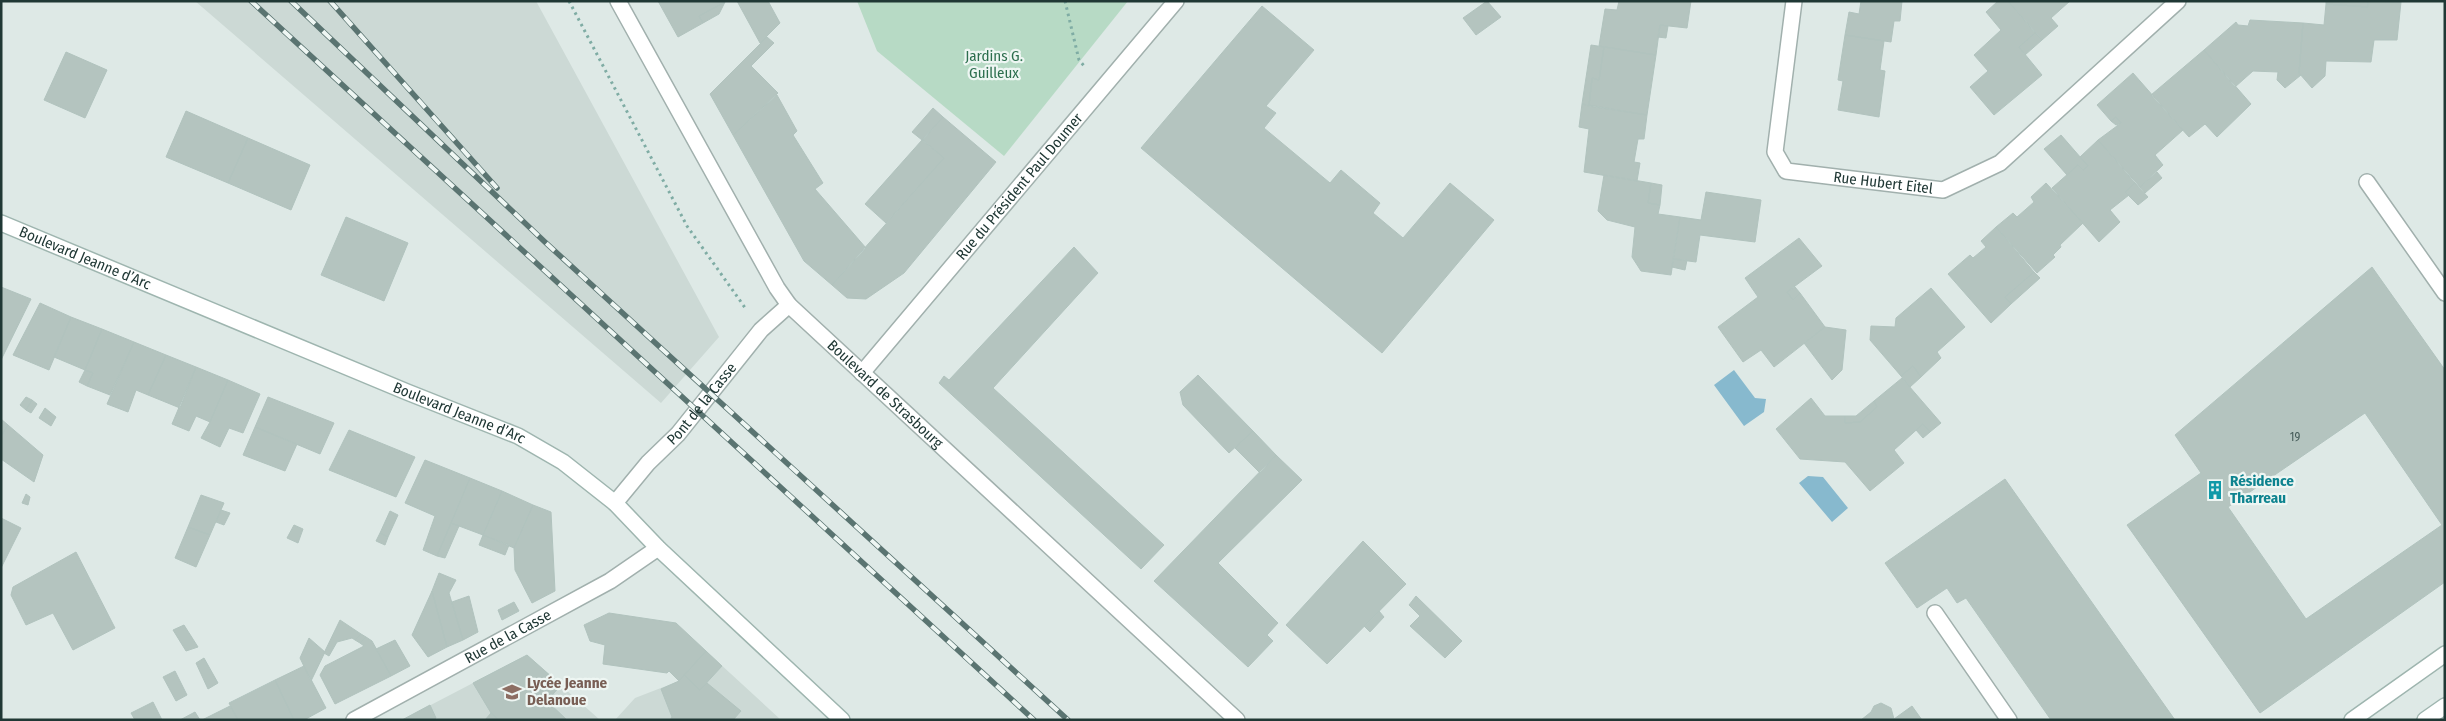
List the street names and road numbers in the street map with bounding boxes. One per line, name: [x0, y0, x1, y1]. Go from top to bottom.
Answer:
street label: Rue du Président Paul Doumer: [952, 109, 1087, 264]
street label: Rue Hubert Eitel: [1832, 168, 1934, 198]
street label: Boulevard Jeanne d’Arc: [17, 223, 154, 294]
street label: Boulevard de Strasbourg: [824, 336, 947, 452]
street label: Pont de la Casse: [663, 359, 740, 449]
street label: Boulevard Jeanne d’Arc: [390, 378, 529, 448]
street label: Rue de la Casse: [461, 606, 554, 667]

